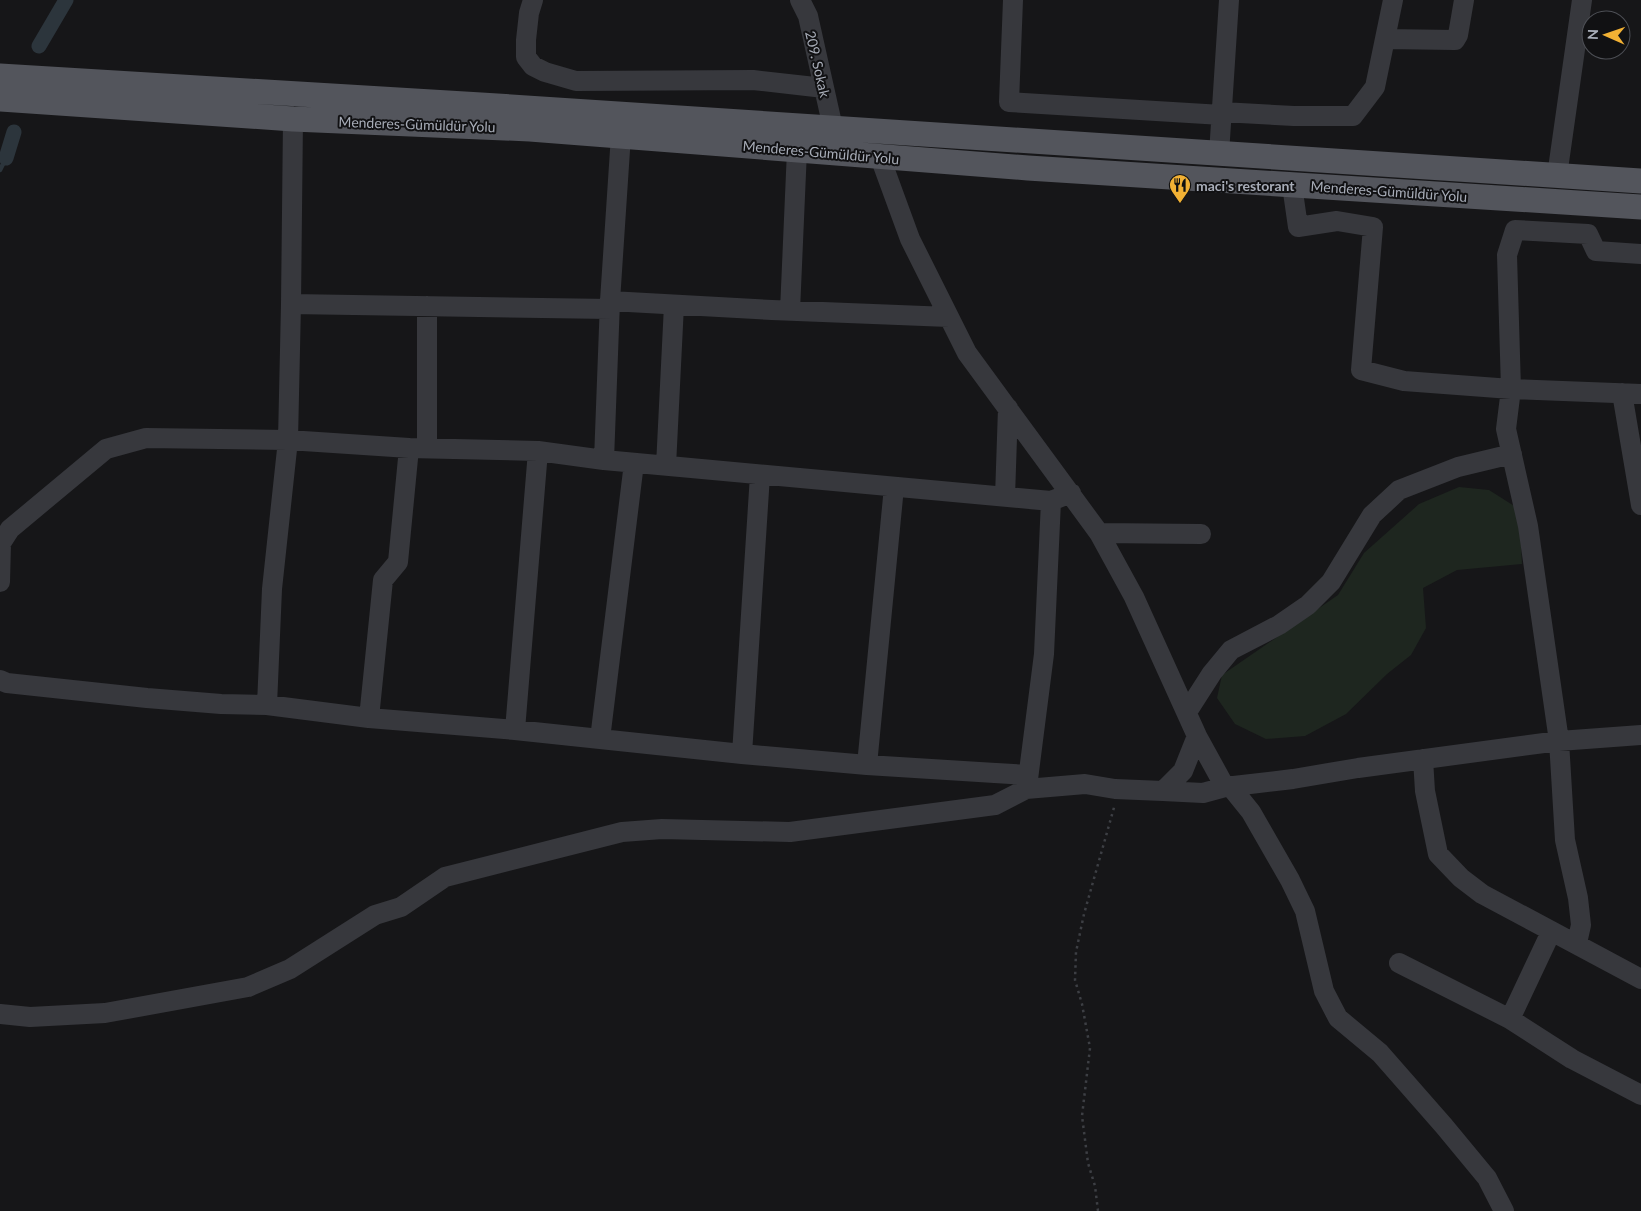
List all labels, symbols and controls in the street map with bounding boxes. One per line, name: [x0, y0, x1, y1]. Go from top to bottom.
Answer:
north arrow: [1581, 10, 1631, 60]
street label: 209. Sokak: [802, 29, 834, 100]
text: N: [1584, 29, 1601, 40]
street label: Menderes-Gümüldür Yolu: [338, 113, 496, 135]
street label: Menderes-Gümüldür Yolu: [742, 137, 900, 167]
restaurant icon: maci's restorant: [1168, 173, 1192, 204]
place label: maci's restorant: [1196, 177, 1295, 194]
street label: Menderes-Gümüldür Yolu: [1310, 177, 1468, 205]

